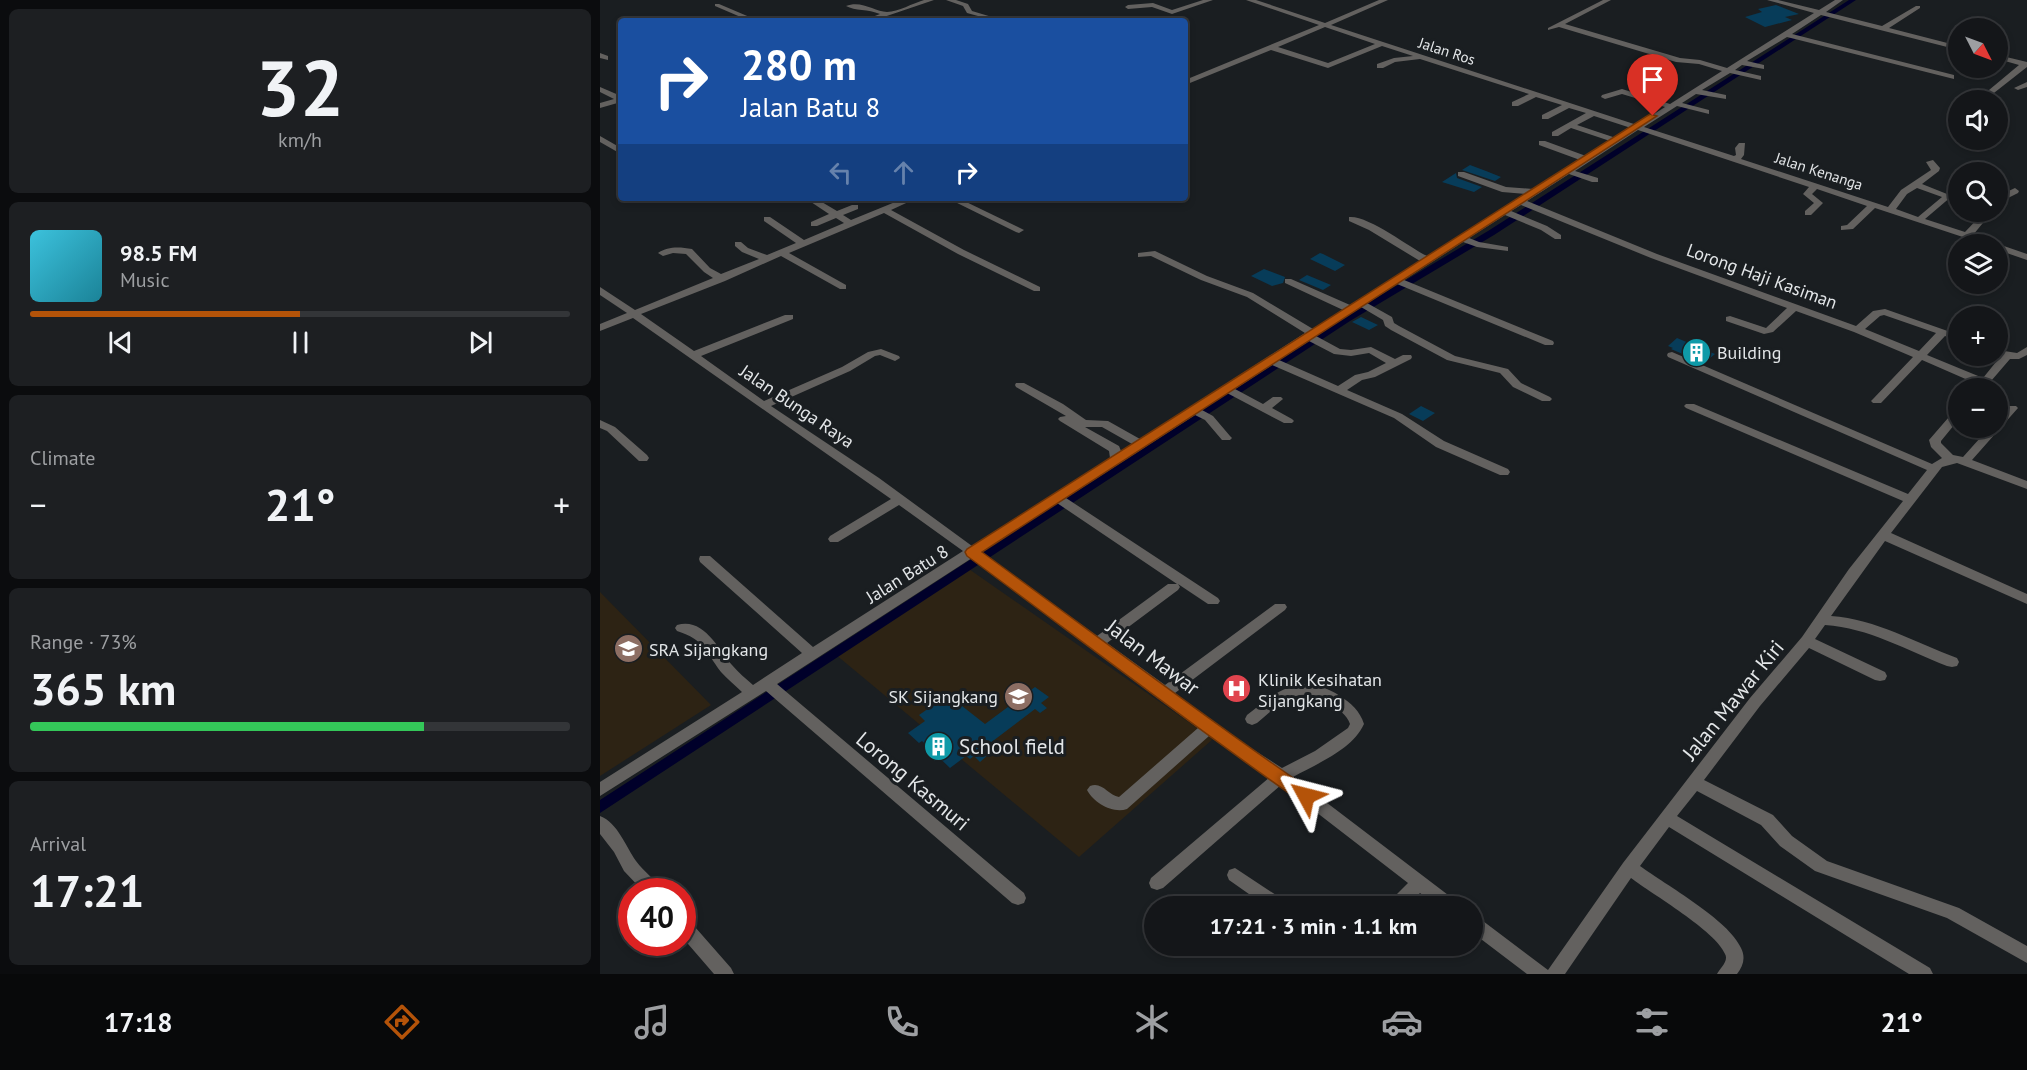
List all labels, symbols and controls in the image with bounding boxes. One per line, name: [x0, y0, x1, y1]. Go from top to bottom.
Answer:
north arrow: [1948, 18, 2008, 78]
map controls: [1948, 18, 2008, 438]
street label: Jalan Ros: [1415, 33, 1478, 69]
text: 32: [256, 37, 344, 138]
text: 280 m: [741, 37, 857, 92]
icon: right: [642, 42, 720, 120]
pin: [1627, 54, 1678, 116]
icon: arrive: [1636, 63, 1669, 96]
text: Jalan Batu 8: [741, 90, 880, 124]
button: sound: [1948, 90, 2008, 150]
text: km/h: [278, 127, 322, 153]
street label: Jalan Kenanga: [1772, 148, 1865, 194]
icon: left: [824, 156, 857, 189]
icon: ahead: [887, 156, 920, 189]
icon: right: [950, 156, 983, 189]
button: search: [1948, 162, 2008, 222]
button: layers: [1948, 234, 2008, 294]
street label: Lorong Haji Kasiman: [1684, 238, 1840, 314]
text: 98.5 FM: [120, 239, 197, 267]
text: Music: [120, 267, 169, 293]
button: +: [1948, 306, 2008, 366]
icon: previous: [104, 326, 137, 359]
icon: pause: [284, 326, 317, 359]
icon: next: [464, 326, 497, 359]
building icon: Building: [1680, 336, 1712, 368]
place label: Building: [1717, 341, 1781, 364]
street label: Jalan Bunga Raya: [735, 359, 859, 453]
button: −: [1948, 378, 2008, 438]
text: Climate: [30, 445, 96, 471]
text: 21°: [265, 475, 335, 533]
text: −: [30, 483, 47, 526]
text: +: [553, 483, 570, 526]
street label: Jalan Batu 8: [861, 540, 952, 609]
street label: Jalan Mawar: [1100, 612, 1205, 701]
text: Range · 73%: [30, 629, 137, 655]
school or university icon: SRA Sijangkang: [612, 633, 644, 665]
street label: Jalan Mawar Kiri: [1676, 634, 1790, 766]
place label: SRA Sijangkang: [649, 638, 768, 661]
text: 365 km: [30, 659, 176, 717]
place label: Klinik Kesihatan Sijangkang: [1258, 668, 1382, 712]
hospital icon: Klinik Kesihatan Sijangkang: [1221, 673, 1253, 705]
school or university icon: SK Sijangkang: [1003, 680, 1035, 712]
place label: SK Sijangkang: [889, 685, 998, 708]
street label: Lorong Kasmuri: [851, 726, 975, 836]
building icon: School field: [922, 730, 954, 762]
place label: School field: [959, 733, 1065, 760]
position arrow: [1274, 764, 1338, 828]
text: Arrival: [30, 831, 86, 857]
text: 17:21: [30, 861, 144, 919]
speed limit sign: 40: [618, 878, 696, 956]
text: 17:21 · 3 min · 1.1 km: [1210, 912, 1417, 940]
icon: directions: [381, 1001, 423, 1043]
icon: music: [631, 1001, 673, 1043]
icon: phone: [881, 1001, 923, 1043]
icon: climate: [1131, 1001, 1173, 1043]
icon: car: [1381, 1001, 1423, 1043]
icon: filters: [1631, 1001, 1673, 1043]
text: 17:18: [104, 1005, 173, 1039]
text: 21°: [1881, 1005, 1923, 1039]

